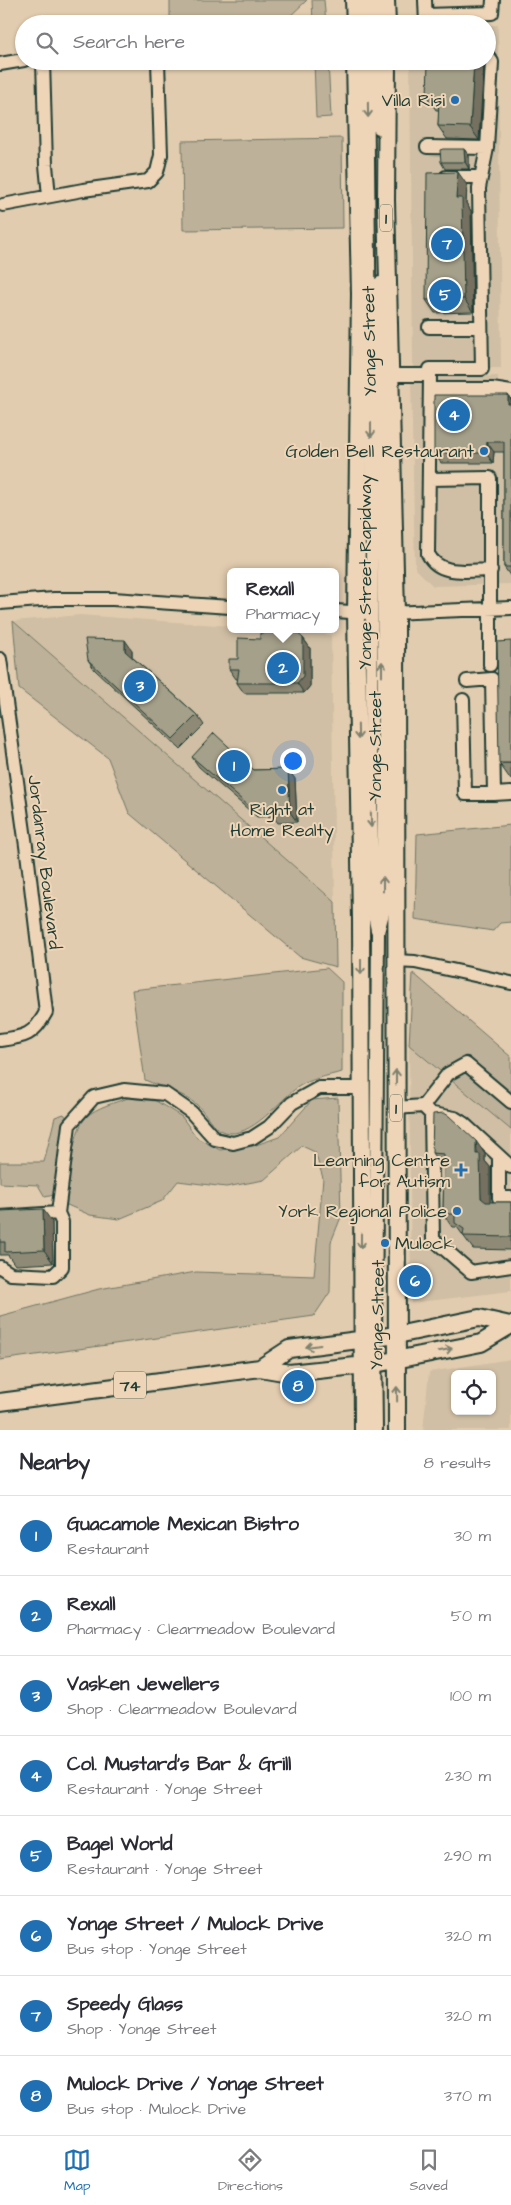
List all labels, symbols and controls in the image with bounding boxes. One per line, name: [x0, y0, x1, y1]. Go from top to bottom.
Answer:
search box: [15, 15, 496, 70]
icon: search: [33, 29, 61, 57]
text: Search here: [73, 29, 185, 56]
place label: Villa Risi: [382, 88, 445, 113]
marker: Villa Risi: [449, 94, 461, 106]
one-way arrow: [363, 102, 373, 118]
road number: 1: [380, 204, 392, 232]
pin: 7: [431, 225, 463, 263]
pin: 5: [429, 276, 461, 314]
street label: Yonge Street: [356, 285, 384, 396]
pin: 4: [438, 396, 470, 434]
one-way arrow: [366, 422, 376, 438]
place label: Golden Bell Restaurant: [285, 439, 475, 464]
marker: Golden Bell Restaurant: [478, 445, 490, 457]
street label: Yonge Street Rapidway: [353, 474, 379, 670]
popup: [227, 568, 339, 633]
text: Rexall: [246, 576, 294, 603]
text: Pharmacy: [246, 603, 320, 625]
pin: 2: [267, 649, 299, 687]
one-way arrow: [377, 662, 387, 678]
pin: 3: [124, 667, 156, 705]
street label: Yonge Street: [363, 690, 389, 801]
one-way arrow: [353, 723, 363, 739]
pin: 1: [218, 747, 250, 785]
your location: [280, 748, 306, 774]
street label: Jordanray Boulevard: [20, 773, 68, 951]
marker: Right at Home Realty: [276, 784, 288, 796]
place label: Right at Home Realty: [230, 797, 334, 844]
one-way arrow: [366, 812, 376, 828]
one-way arrow: [378, 877, 388, 893]
one-way arrow: [356, 959, 366, 975]
one-way arrow: [391, 1069, 401, 1085]
road number: 1: [390, 1094, 402, 1122]
place label: Learning Centre for Autism: [313, 1148, 450, 1194]
marker: Learning Centre for Autism: [454, 1163, 468, 1177]
place label: York Regional Police: [278, 1199, 447, 1225]
marker: York Regional Police: [451, 1205, 463, 1217]
place label: Mulock: [395, 1231, 454, 1256]
one-way arrow: [356, 1233, 366, 1249]
marker: Mulock: [379, 1237, 391, 1249]
street label: Yonge Street: [364, 1259, 392, 1370]
pin: 6: [399, 1262, 431, 1300]
one-way arrow: [305, 1341, 321, 1351]
one-way arrow: [436, 1344, 452, 1354]
pin: 8: [282, 1367, 314, 1405]
map controls: [451, 1370, 496, 1415]
button: locate: [451, 1370, 496, 1415]
road number: 74: [114, 1372, 146, 1398]
one-way arrow: [392, 1387, 402, 1403]
text: Nearby: [20, 1448, 90, 1477]
text: 8 results: [424, 1452, 491, 1474]
text: Guacamole Mexican Bistro: [67, 1511, 299, 1538]
text: 1: [35, 1525, 37, 1547]
text: 30 m: [454, 1525, 491, 1547]
text: Restaurant: [67, 1538, 149, 1560]
text: Rexall: [67, 1591, 115, 1618]
text: 2: [31, 1605, 41, 1627]
text: 50 m: [451, 1605, 491, 1627]
text: Pharmacy · Clearmeadow Boulevard: [67, 1618, 335, 1640]
text: Vasken Jewellers: [67, 1671, 219, 1698]
text: 3: [32, 1685, 40, 1707]
text: 100 m: [450, 1685, 491, 1707]
text: Shop · Clearmeadow Boulevard: [67, 1698, 297, 1720]
text: Col. Mustard's Bar & Grill: [67, 1751, 291, 1778]
text: 4: [31, 1765, 41, 1787]
text: 230 m: [445, 1765, 491, 1787]
text: Restaurant · Yonge Street: [67, 1778, 263, 1800]
text: Bagel World: [67, 1831, 173, 1858]
text: 5: [30, 1845, 42, 1867]
text: 290 m: [444, 1845, 491, 1867]
text: Restaurant · Yonge Street: [67, 1858, 263, 1880]
text: Yonge Street / Mulock Drive: [67, 1911, 324, 1938]
text: 6: [31, 1925, 41, 1947]
text: 320 m: [445, 1925, 491, 1947]
text: Bus stop · Yonge Street: [67, 1938, 247, 1960]
text: Speedy Glass: [67, 1991, 183, 2018]
text: 7: [31, 2005, 41, 2027]
text: 320 m: [445, 2005, 491, 2027]
text: Shop · Yonge Street: [67, 2018, 216, 2040]
text: Mulock Drive / Yonge Street: [67, 2071, 324, 2098]
text: 8: [31, 2085, 41, 2107]
text: 370 m: [444, 2085, 491, 2107]
text: Bus stop · Mulock Drive: [67, 2098, 246, 2120]
tab: Map: [63, 2146, 91, 2196]
tab: Directions: [218, 2146, 283, 2196]
tab: Saved: [410, 2146, 448, 2196]

